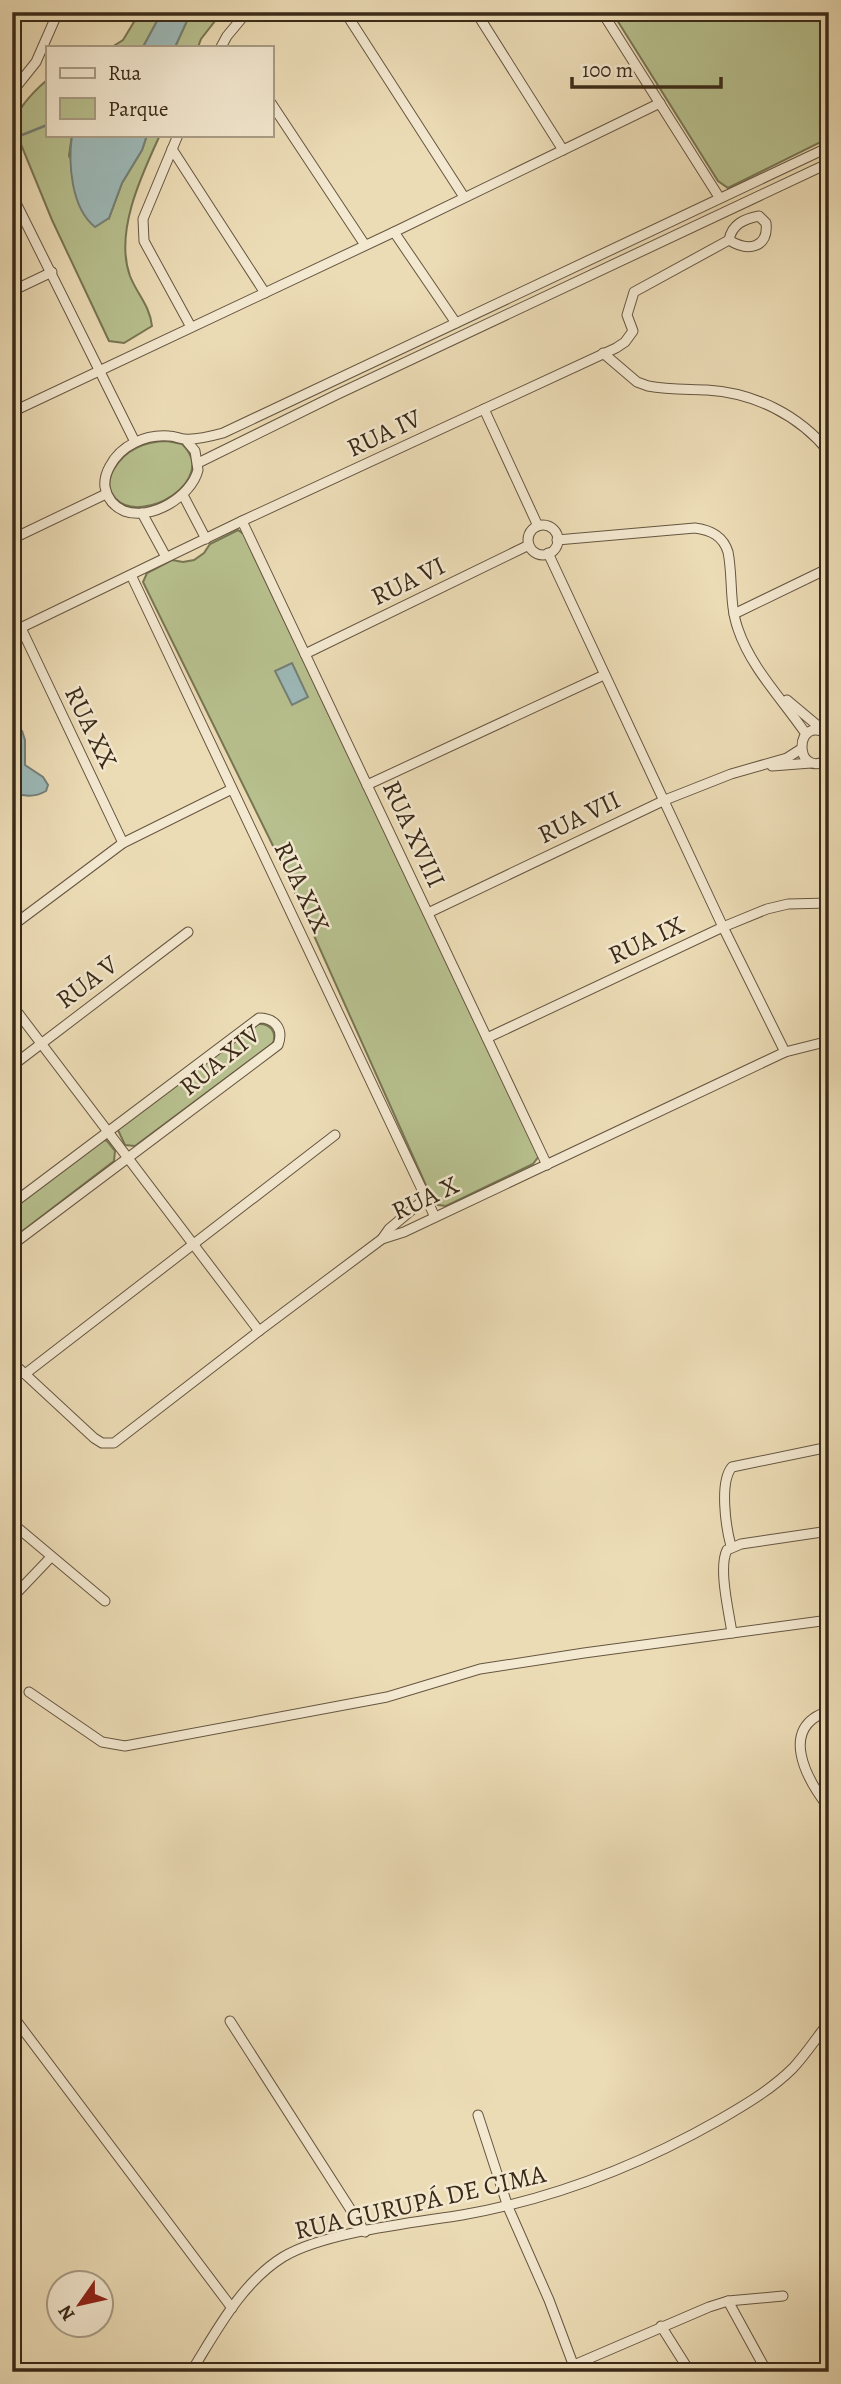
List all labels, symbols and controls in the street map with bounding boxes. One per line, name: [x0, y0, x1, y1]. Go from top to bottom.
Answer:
legend: [46, 46, 273, 136]
scale bar: [572, 46, 720, 90]
text: 100 m: [582, 56, 633, 84]
text: Rua: [108, 59, 142, 87]
text: Parque: [108, 95, 168, 123]
street label: RUA IV: [341, 401, 427, 465]
street label: RUA VI: [365, 548, 451, 614]
street label: RUA XX: [56, 680, 126, 774]
street label: RUA XVIII: [374, 775, 454, 893]
street label: RUA VII: [532, 782, 626, 852]
street label: RUA XIX: [266, 836, 338, 938]
street label: RUA IX: [603, 907, 689, 973]
street label: RUA V: [49, 947, 125, 1017]
street label: RUA XIV: [172, 1016, 268, 1104]
street label: RUA X: [386, 1167, 464, 1229]
street label: RUA GURUPÁ DE CIMA: [291, 2156, 550, 2248]
north arrow: [46, 2268, 116, 2338]
text: N: [52, 2300, 81, 2326]

